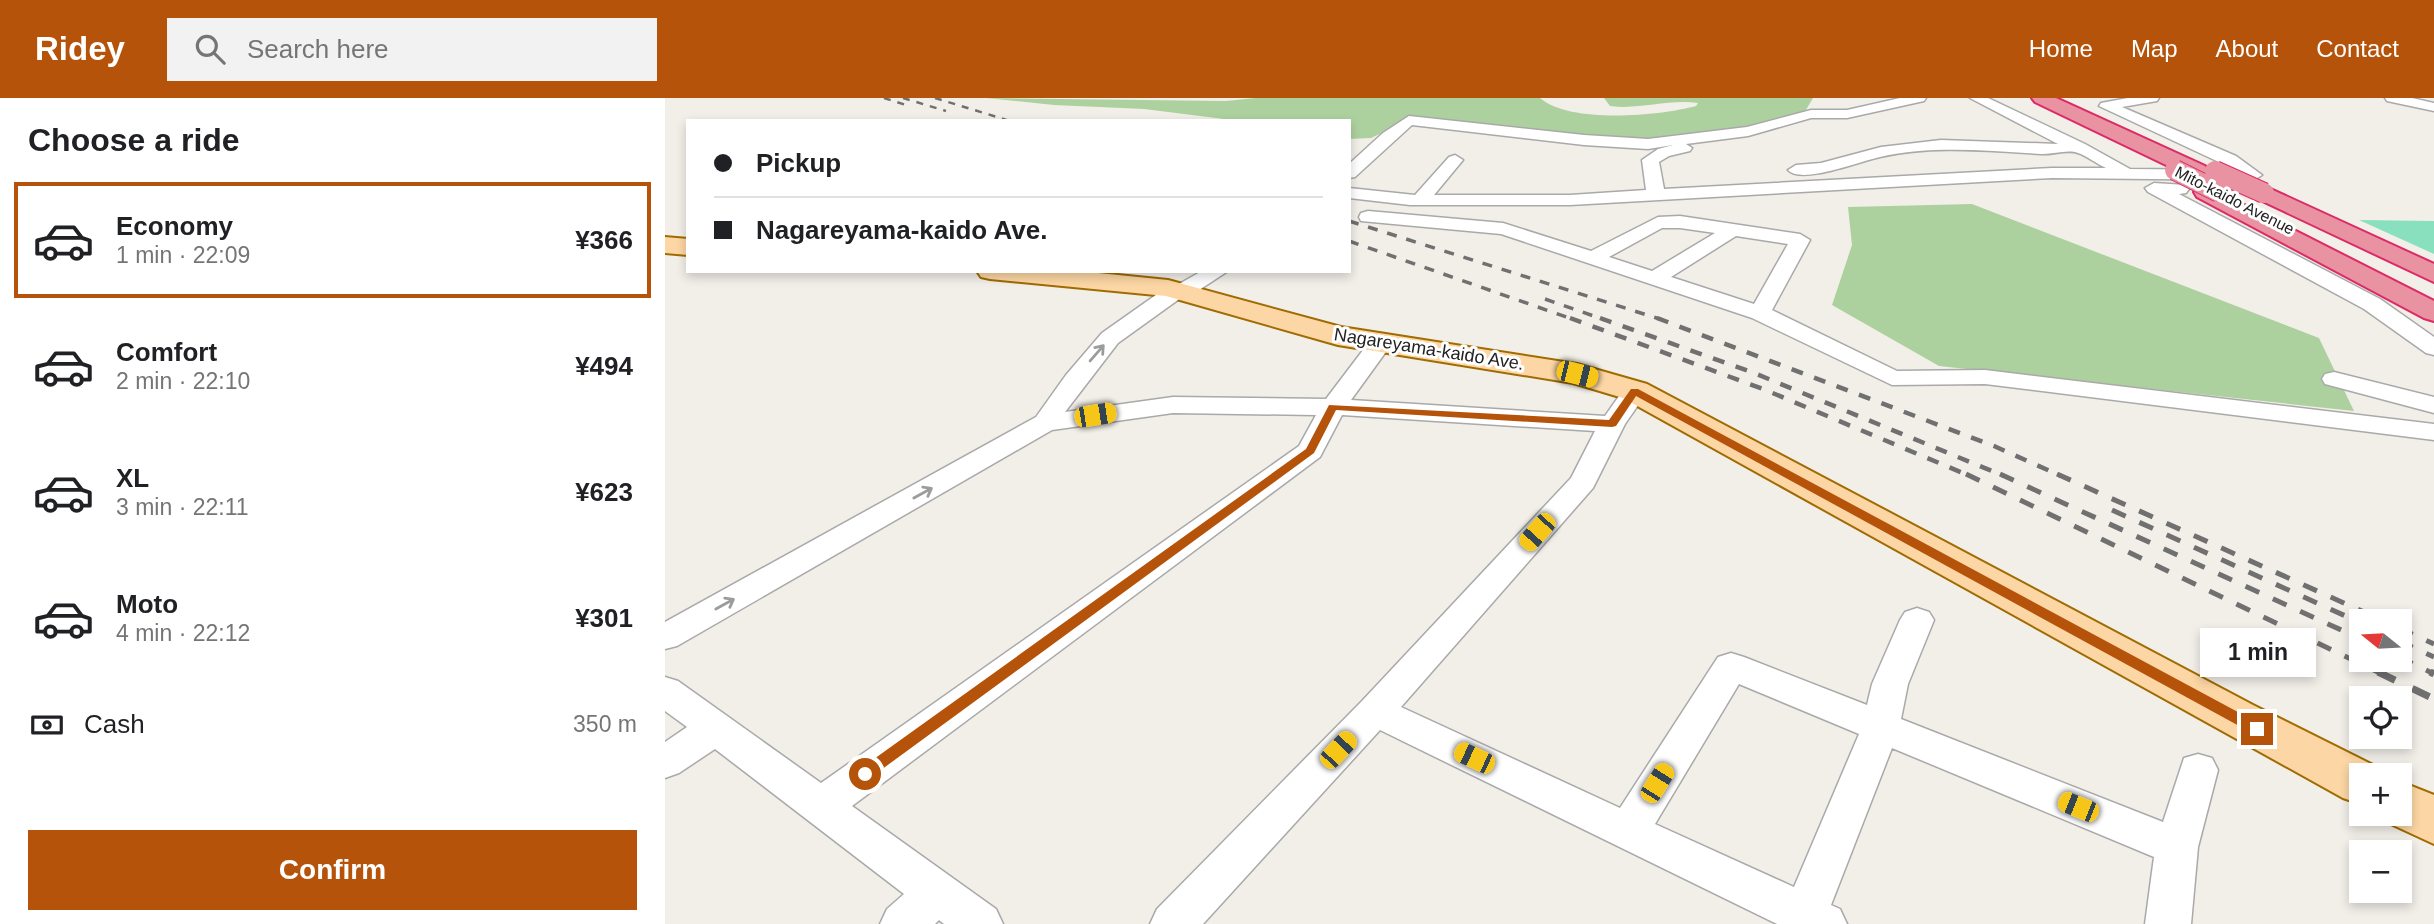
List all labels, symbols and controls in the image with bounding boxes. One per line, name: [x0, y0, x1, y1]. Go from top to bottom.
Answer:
search box: [167, 18, 657, 81]
text: Ridey: [35, 30, 125, 67]
icon: search: [191, 30, 229, 68]
text: Search here: [247, 34, 389, 64]
text: Home: [2029, 35, 2093, 62]
text: Map: [2131, 35, 2178, 62]
text: About: [2216, 35, 2278, 62]
text: Contact: [2316, 35, 2399, 62]
text: Choose a ride: [28, 122, 240, 158]
text: Pickup: [756, 148, 841, 178]
street label: Mito-kaido Avenue: [2172, 163, 2297, 238]
icon: car: [32, 209, 95, 272]
text: Economy: [116, 211, 233, 241]
text: Nagareyama-kaido Ave.: [756, 215, 1047, 245]
text: ¥366: [575, 225, 633, 255]
text: 1 min · 22:09: [116, 242, 250, 268]
street label: Nagareyama-kaido Ave.: [1333, 324, 1525, 374]
icon: car: [32, 335, 95, 398]
text: Comfort: [116, 337, 217, 367]
one-way arrow: [1089, 344, 1105, 362]
text: ¥494: [575, 351, 633, 381]
car: [1555, 359, 1600, 389]
text: 2 min · 22:10: [116, 368, 250, 394]
car: [1073, 401, 1118, 429]
icon: car: [32, 461, 95, 524]
text: XL: [116, 463, 149, 493]
text: ¥623: [575, 477, 633, 507]
one-way arrow: [913, 486, 933, 500]
text: 3 min · 22:11: [116, 494, 249, 520]
car: [1516, 509, 1559, 555]
icon: car: [32, 587, 95, 650]
text: Moto: [116, 589, 178, 619]
one-way arrow: [714, 596, 734, 610]
text: ¥301: [575, 603, 633, 633]
north arrow: [2349, 609, 2411, 672]
map controls: [2349, 609, 2412, 903]
text: 4 min · 22:12: [116, 620, 250, 646]
callout: 1 min: [2199, 628, 2315, 676]
text: 1 min: [2228, 639, 2288, 665]
button: locate: [2349, 686, 2412, 749]
icon: cash: [28, 706, 66, 744]
text: Cash: [84, 709, 145, 739]
text: 350 m: [573, 711, 637, 737]
route end: [2241, 713, 2273, 745]
car: [1316, 727, 1361, 773]
car: [1451, 740, 1498, 776]
route start: [849, 758, 881, 790]
car: [1637, 760, 1678, 806]
button: +: [2349, 763, 2412, 826]
car: [2055, 789, 2102, 825]
button: Confirm: [28, 830, 637, 910]
button: −: [2349, 840, 2412, 903]

